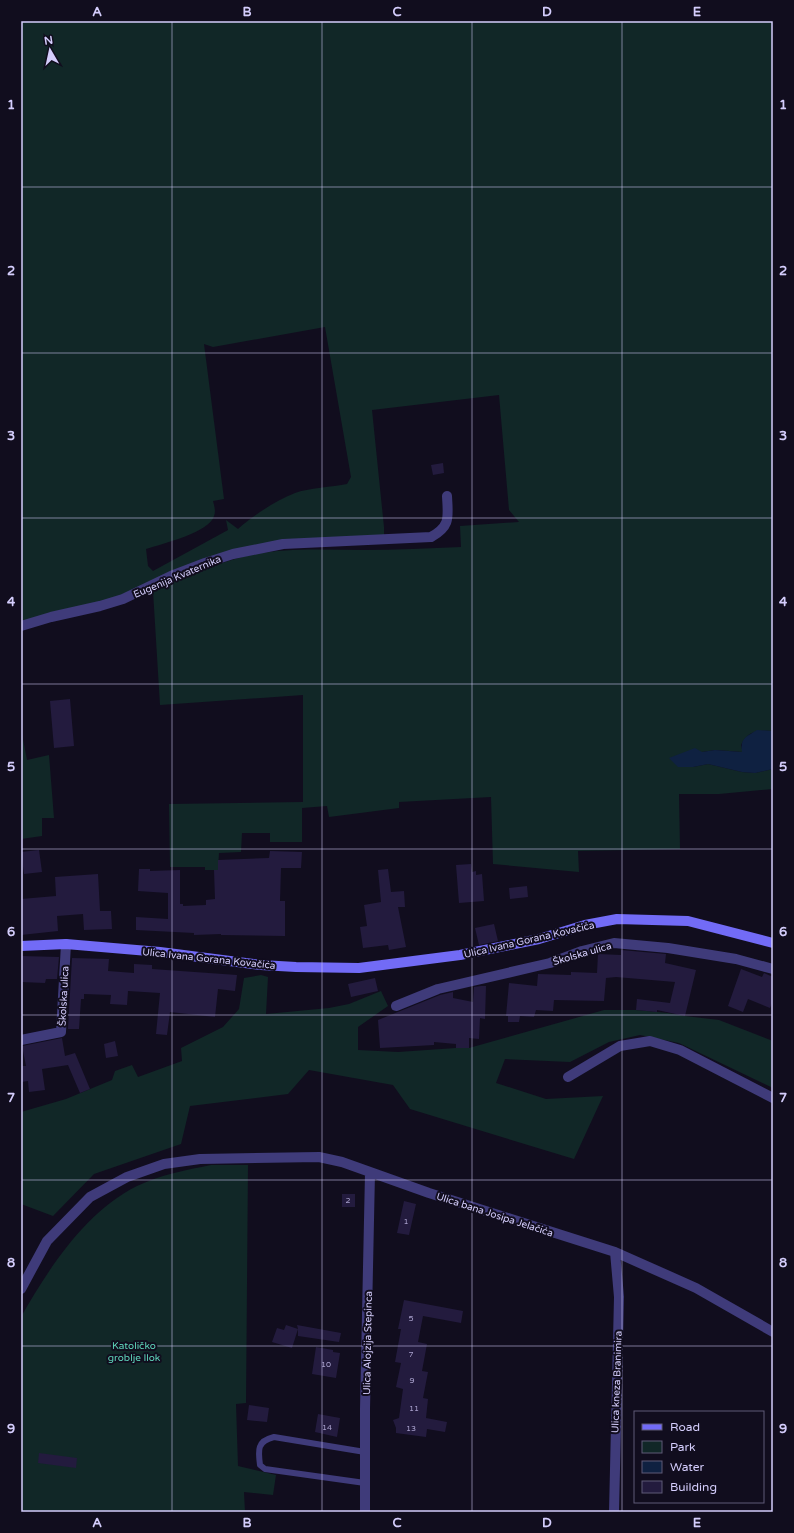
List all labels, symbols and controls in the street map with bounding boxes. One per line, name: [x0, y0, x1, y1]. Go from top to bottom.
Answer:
text: A: [92, 4, 102, 20]
text: B: [242, 4, 252, 20]
text: C: [392, 4, 402, 20]
text: D: [542, 4, 552, 20]
text: E: [693, 4, 701, 20]
north arrow: [30, 30, 70, 70]
text: N: [43, 34, 54, 48]
text: 1: [7, 97, 15, 113]
text: 1: [779, 97, 787, 113]
text: 2: [7, 263, 15, 279]
text: 2: [779, 263, 787, 279]
text: 3: [7, 428, 15, 444]
text: 3: [779, 428, 787, 444]
street label: Eugenija Kvaternika: [132, 553, 223, 601]
text: 4: [7, 594, 16, 610]
text: 4: [779, 594, 788, 610]
text: 5: [7, 759, 15, 775]
text: 5: [779, 759, 787, 775]
street label: Ulica Ivana Gorana Kovačića: [463, 919, 596, 961]
text: 6: [7, 924, 15, 940]
text: 6: [779, 924, 787, 940]
street label: Školska ulica: [552, 940, 613, 968]
street label: Ulica Ivana Gorana Kovačića: [142, 946, 276, 972]
street label: Školska ulica: [56, 966, 72, 1027]
text: 7: [7, 1090, 15, 1106]
text: 7: [779, 1090, 787, 1106]
street label: Ulica bana Josipa Jelačića: [435, 1190, 555, 1240]
house number: 2: [345, 1196, 351, 1205]
house number: 1: [403, 1217, 409, 1226]
text: 8: [7, 1255, 15, 1271]
text: 8: [779, 1255, 787, 1271]
street label: Ulica Alojzija Stepinca: [361, 1291, 375, 1395]
house number: 5: [408, 1314, 414, 1323]
street label: Ulica kneza Branimira: [609, 1331, 625, 1433]
park label: Katoličko groblje Ilok: [108, 1340, 161, 1364]
house number: 7: [408, 1350, 414, 1359]
house number: 10: [321, 1360, 331, 1369]
house number: 9: [409, 1376, 415, 1385]
house number: 11: [409, 1404, 419, 1413]
legend: [634, 1411, 764, 1503]
text: Road: [670, 1420, 700, 1434]
text: 9: [7, 1421, 15, 1437]
text: 9: [779, 1421, 787, 1437]
house number: 14: [322, 1423, 332, 1432]
house number: 13: [406, 1424, 416, 1433]
text: Park: [670, 1440, 696, 1454]
text: Water: [670, 1460, 705, 1474]
text: Building: [670, 1480, 717, 1494]
text: A: [92, 1515, 102, 1531]
text: B: [242, 1515, 252, 1531]
text: C: [392, 1515, 402, 1531]
text: D: [542, 1515, 552, 1531]
text: E: [693, 1515, 701, 1531]

